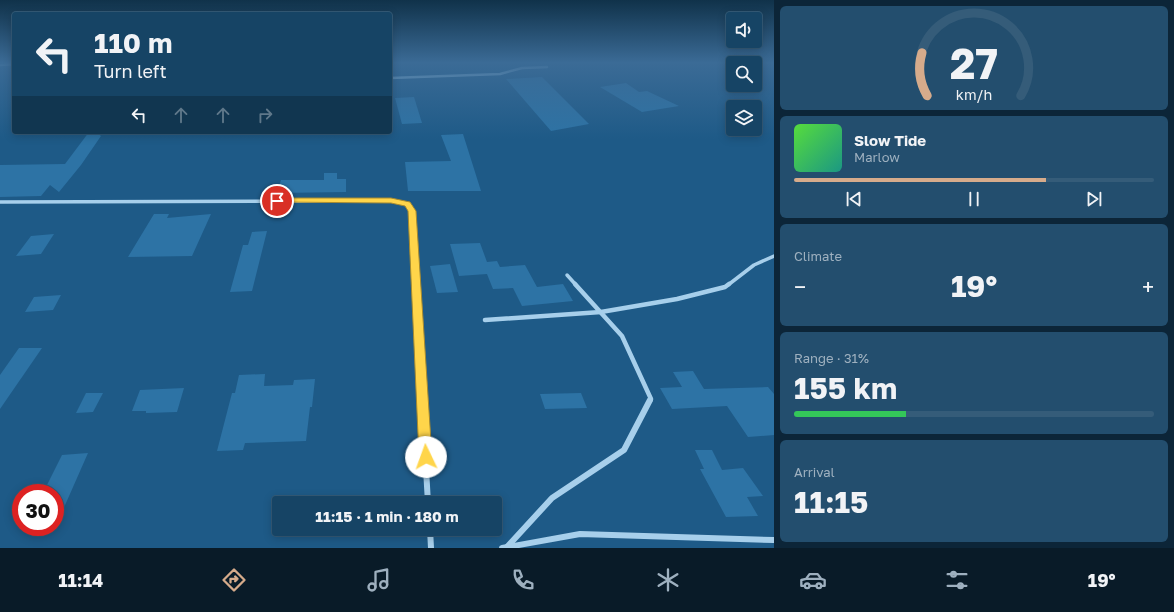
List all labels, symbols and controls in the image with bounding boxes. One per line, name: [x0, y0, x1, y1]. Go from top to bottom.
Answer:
map controls: [726, 12, 762, 136]
button: sound: [726, 12, 762, 48]
text: 110 m: [94, 26, 173, 59]
icon: left: [28, 28, 80, 80]
text: 27: [950, 38, 998, 88]
button: search: [726, 56, 762, 92]
text: Turn left: [94, 60, 167, 82]
text: km/h: [956, 86, 992, 103]
button: layers: [726, 100, 762, 136]
icon: left: [128, 104, 150, 126]
icon: ahead: [170, 104, 192, 126]
icon: ahead: [212, 104, 234, 126]
icon: right: [254, 104, 276, 126]
text: Slow Tide: [854, 131, 926, 149]
text: Marlow: [854, 149, 900, 165]
pin: [260, 184, 294, 218]
icon: previous: [843, 188, 865, 210]
icon: pause: [963, 188, 985, 210]
icon: next: [1083, 188, 1105, 210]
icon: arrive: [266, 190, 288, 212]
text: Climate: [794, 248, 842, 264]
text: 19°: [951, 268, 997, 304]
text: −: [794, 273, 806, 300]
text: +: [1142, 273, 1154, 300]
text: Range · 31%: [794, 350, 869, 366]
text: 155 km: [794, 370, 897, 406]
position arrow: [405, 436, 447, 478]
text: Arrival: [794, 464, 835, 480]
speed limit sign: 30: [12, 484, 64, 536]
text: 11:15: [794, 484, 868, 520]
text: 11:15 · 1 min · 180 m: [315, 507, 459, 525]
icon: directions: [220, 566, 248, 594]
icon: music: [365, 566, 393, 594]
icon: phone: [509, 566, 537, 594]
icon: climate: [654, 566, 682, 594]
icon: car: [799, 566, 827, 594]
icon: filters: [943, 566, 971, 594]
text: 11:14: [58, 569, 103, 591]
text: 19°: [1088, 569, 1116, 591]

